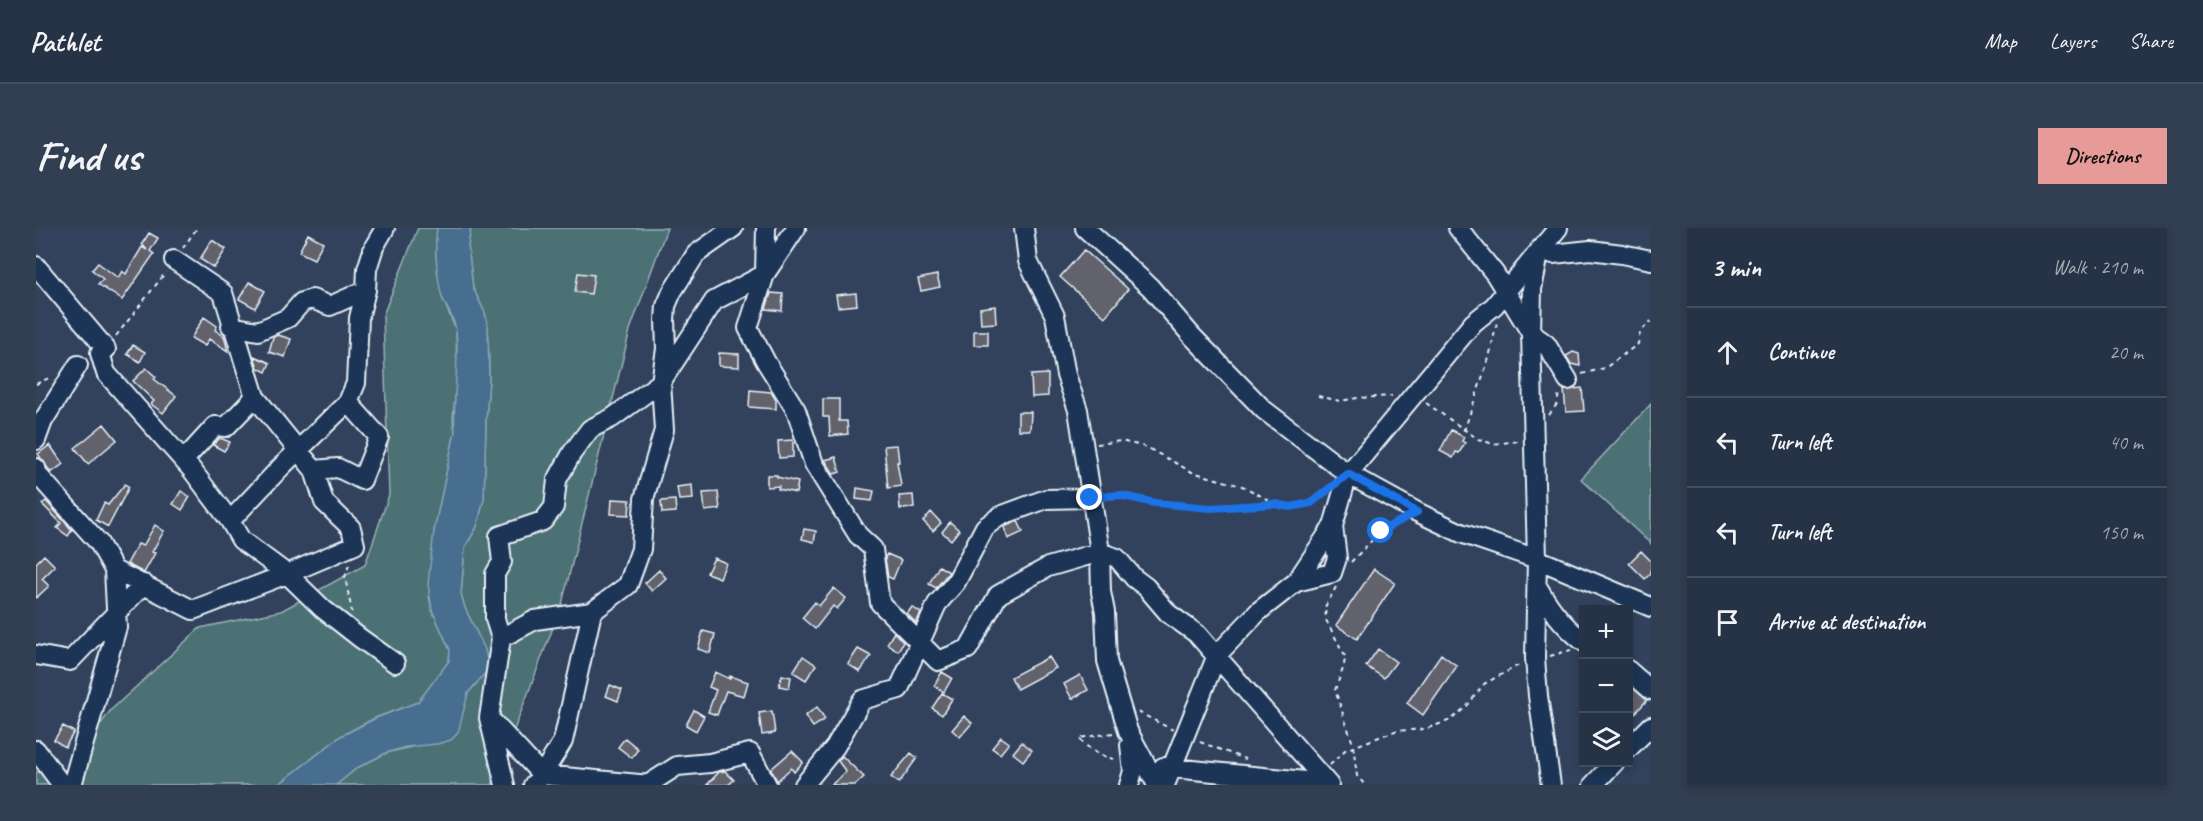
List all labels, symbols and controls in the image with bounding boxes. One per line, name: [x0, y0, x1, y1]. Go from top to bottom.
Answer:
text: Pathlet: [30, 24, 100, 59]
text: Map: [1984, 28, 2017, 54]
text: Layers: [2050, 28, 2096, 54]
text: Share: [2129, 28, 2173, 54]
button: Directions: [2038, 128, 2167, 184]
text: Find us: [36, 130, 141, 183]
text: 3 min: [1711, 251, 1761, 284]
text: Walk · 210 m: [2053, 255, 2143, 280]
icon: ahead: [1711, 336, 1744, 369]
text: Continue: [1768, 338, 1834, 366]
text: 20 m: [2109, 340, 2143, 365]
icon: left: [1711, 426, 1744, 459]
text: Turn left: [1768, 428, 1832, 456]
text: 40 m: [2109, 430, 2143, 455]
route end: [1076, 484, 1102, 510]
icon: left: [1711, 516, 1744, 549]
route start: [1367, 517, 1393, 543]
text: Turn left: [1768, 518, 1832, 546]
text: 150 m: [2100, 520, 2143, 545]
map controls: [1579, 605, 1633, 767]
button: +: [1579, 605, 1633, 659]
icon: arrive: [1711, 606, 1744, 639]
text: Arrive at destination: [1768, 608, 1925, 636]
button: −: [1579, 659, 1633, 713]
button: layers: [1579, 713, 1633, 767]

